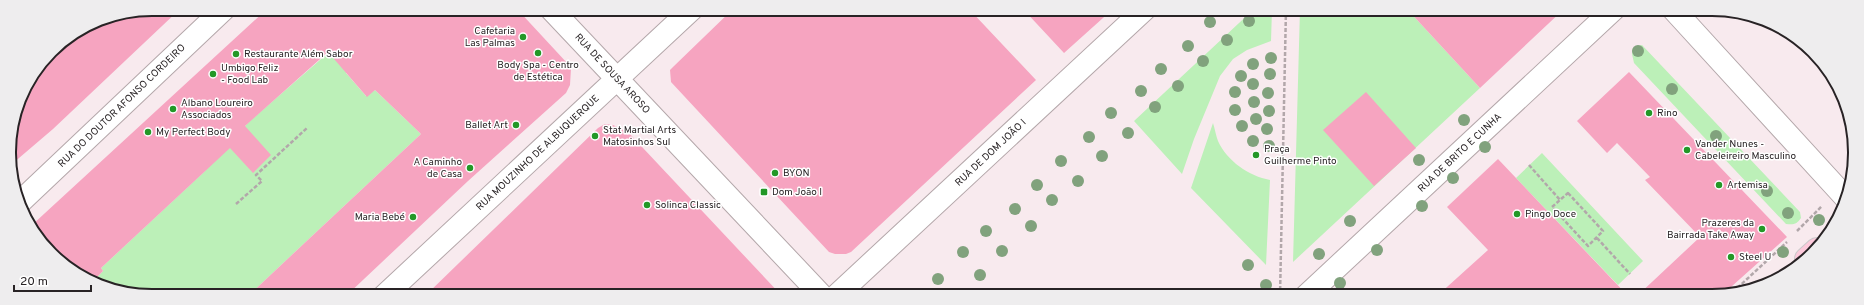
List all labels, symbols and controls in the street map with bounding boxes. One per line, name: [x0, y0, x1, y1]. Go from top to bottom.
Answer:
place label: Cafetaria Las Palmas: [465, 25, 515, 50]
street label: RUA DE SOUSA AROSO: [571, 31, 653, 117]
marker: Cafetaria Las Palmas: [518, 32, 528, 42]
street label: RUA DO DOUTOR AFONSO CORDEIRO: [56, 41, 188, 171]
place label: Restaurante Além Sabor: [244, 48, 353, 61]
marker: Body Spa - Centro de Estética: [533, 48, 543, 58]
marker: Restaurante Além Sabor: [231, 49, 241, 59]
place label: Body Spa - Centro de Estética: [497, 59, 579, 84]
place label: Umbigo Feliz - Food Lab: [221, 62, 278, 87]
marker: Umbigo Feliz - Food Lab: [208, 69, 218, 79]
street label: RUA MOUZINHO DE ALBUQUERQUE: [474, 92, 602, 214]
place label: Albano Loureiro Associados: [181, 97, 253, 122]
marker: Albano Loureiro Associados: [168, 104, 178, 114]
place label: Rino: [1657, 107, 1678, 120]
marker: Rino: [1644, 108, 1654, 118]
street label: RUA DE BRITO E CUNHA: [1415, 111, 1505, 195]
street label: RUA DE DOM JOÃO I: [953, 117, 1029, 189]
place label: Ballet Art: [465, 119, 508, 132]
marker: Ballet Art: [511, 120, 521, 130]
place label: Stat Martial Arts Matosinhos Sul: [603, 124, 676, 149]
place label: My Perfect Body: [156, 126, 230, 139]
marker: My Perfect Body: [143, 127, 153, 137]
marker: Stat Martial Arts Matosinhos Sul: [590, 131, 600, 141]
place label: Vander Nunes - Cabeleireiro Masculino: [1695, 138, 1797, 163]
place label: Praça Guilherme Pinto: [1264, 143, 1337, 168]
marker: Vander Nunes - Cabeleireiro Masculino: [1682, 145, 1692, 155]
marker: Praça Guilherme Pinto: [1251, 150, 1261, 160]
place label: A Caminho de Casa: [413, 156, 462, 181]
marker: A Caminho de Casa: [465, 163, 475, 173]
place label: BYON: [783, 167, 810, 180]
marker: BYON: [770, 168, 780, 178]
place label: Artemisa: [1727, 179, 1768, 192]
marker: Artemisa: [1714, 180, 1724, 190]
place label: Dom João I: [772, 186, 822, 199]
marker: Dom João I: [759, 187, 769, 197]
place label: Solinca Classic: [655, 199, 721, 212]
marker: Solinca Classic: [642, 200, 652, 210]
place label: Pingo Doce: [1525, 208, 1576, 221]
marker: Pingo Doce: [1512, 209, 1522, 219]
place label: Maria Bebé: [355, 211, 405, 224]
marker: Maria Bebé: [408, 212, 418, 222]
place label: Prazeres da Bairrada Take Away: [1667, 217, 1754, 242]
marker: Prazeres da Bairrada Take Away: [1757, 224, 1767, 234]
place label: Steel U: [1739, 251, 1771, 264]
marker: Steel U: [1726, 252, 1736, 262]
scale bar: [14, 267, 91, 293]
text: 20 m: [20, 274, 48, 290]

